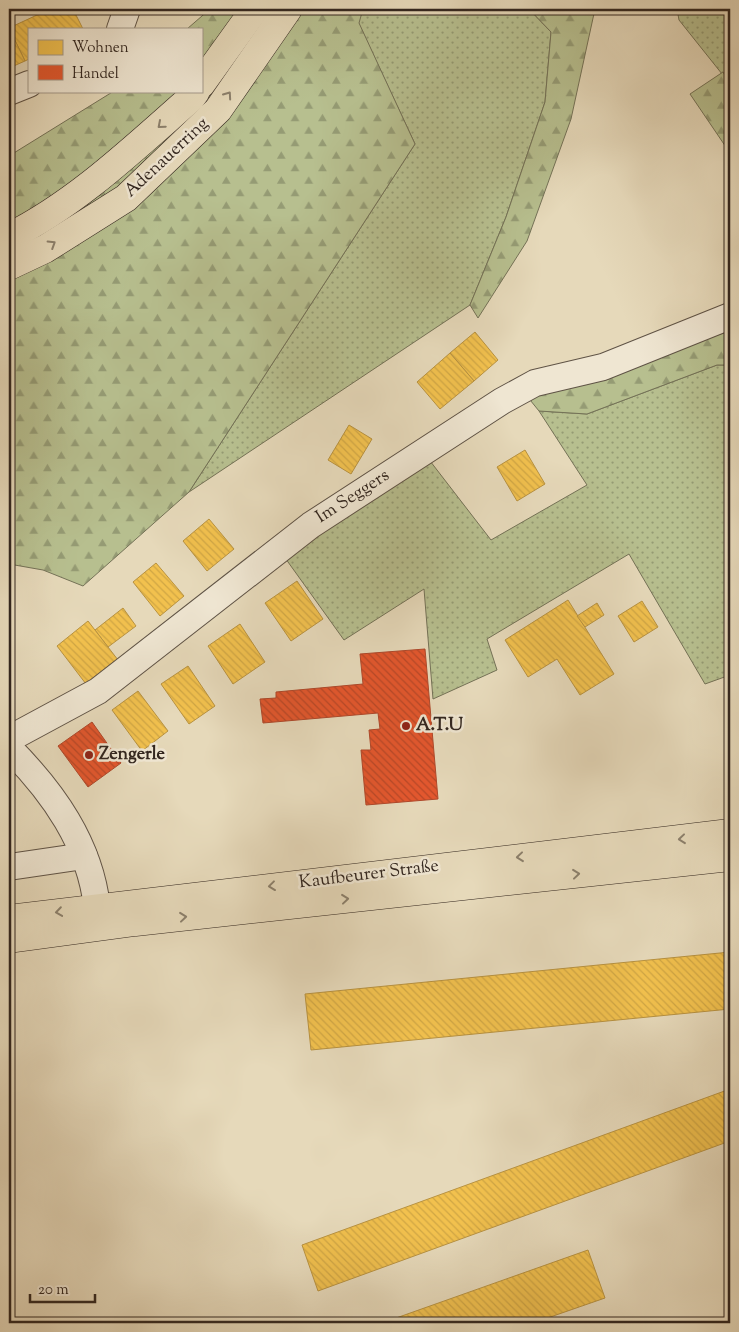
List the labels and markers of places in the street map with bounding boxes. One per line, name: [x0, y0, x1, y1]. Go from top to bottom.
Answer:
place label: A.T.U: [416, 713, 463, 739]
marker: A.T.U: [400, 720, 412, 732]
place label: Zengerle: [99, 742, 166, 768]
marker: Zengerle: [83, 749, 95, 761]

